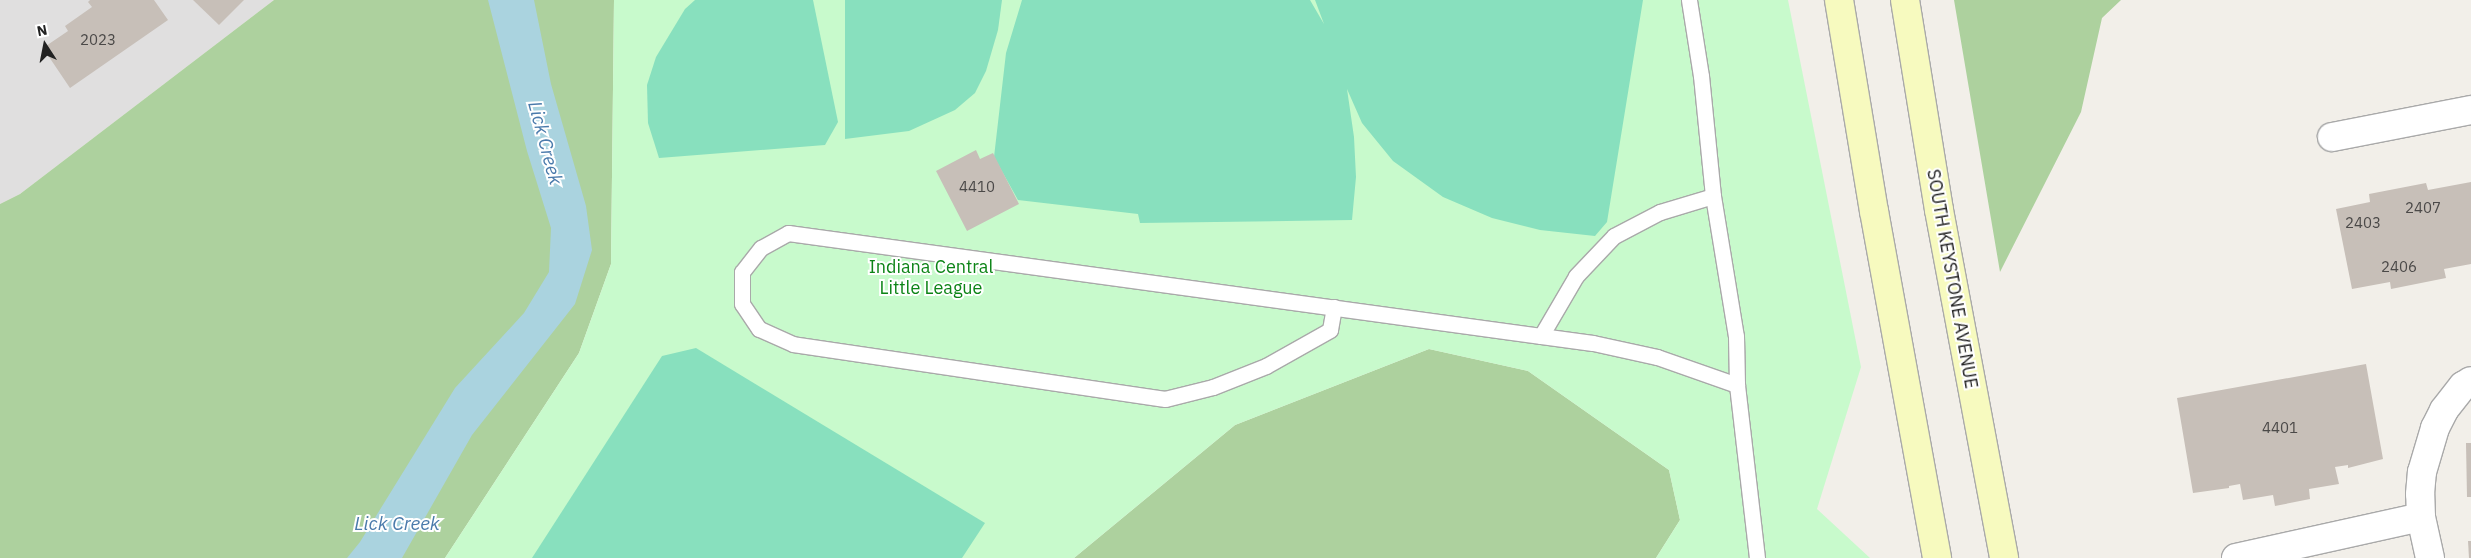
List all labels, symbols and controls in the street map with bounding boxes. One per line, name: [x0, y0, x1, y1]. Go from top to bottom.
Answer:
north arrow: [20, 20, 70, 70]
text: N: [35, 20, 49, 40]
house number: 2023: [80, 31, 116, 49]
water label: Lick Creek: [523, 99, 567, 187]
street label: SOUTH KEYSTONE AVENUE: [1922, 168, 1982, 390]
house number: 4410: [959, 178, 995, 196]
house number: 2407: [2405, 199, 2441, 217]
house number: 2403: [2345, 214, 2381, 232]
park label: Indiana Central Little League: [869, 257, 993, 300]
house number: 2406: [2381, 258, 2417, 276]
house number: 4401: [2262, 419, 2298, 437]
water label: Lick Creek: [354, 513, 440, 535]

